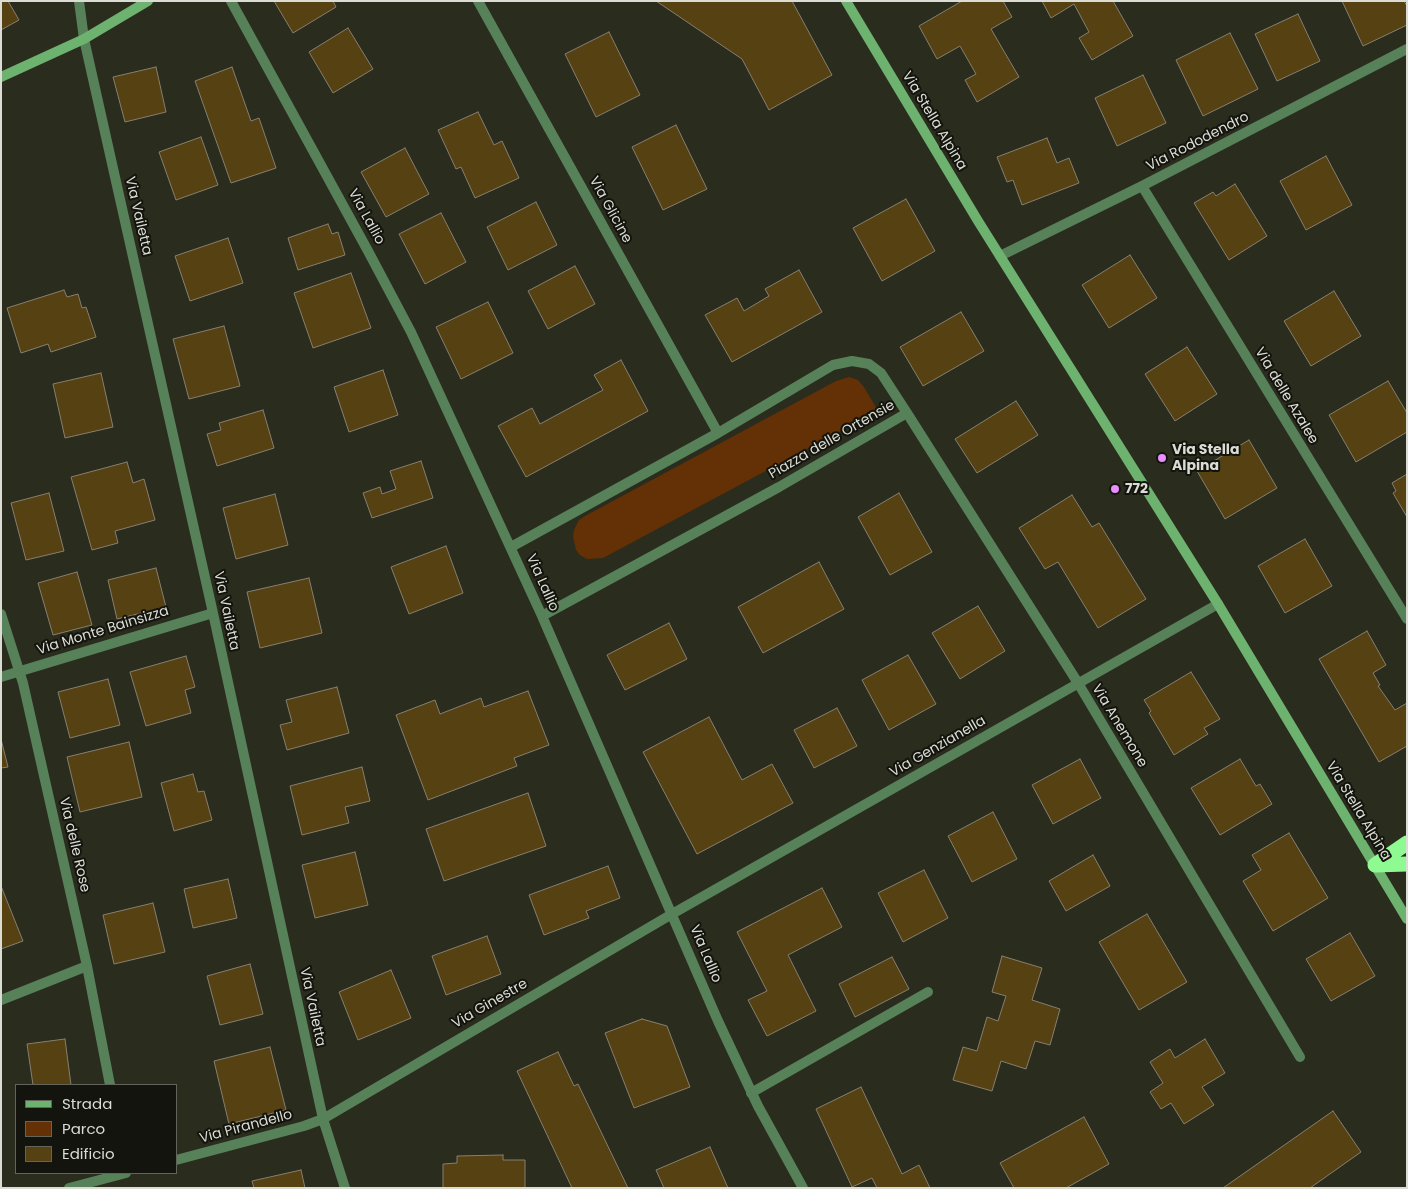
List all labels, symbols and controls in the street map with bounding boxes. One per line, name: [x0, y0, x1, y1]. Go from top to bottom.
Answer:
street label: Via Stella Alpina: [898, 68, 970, 174]
street label: Via Rododendro: [1144, 109, 1252, 175]
street label: Via Glicine: [585, 174, 635, 246]
street label: Via Vailetta: [121, 175, 155, 257]
street label: Via Lallio: [344, 186, 388, 248]
street label: Via delle Azalee: [1251, 345, 1321, 447]
street label: Piazza delle Ortensie: [766, 397, 898, 483]
place label: Via Stella Alpina: [1172, 442, 1240, 474]
marker: Via Stella Alpina: [1156, 452, 1168, 464]
place label: 772: [1125, 481, 1148, 497]
marker: 772: [1109, 483, 1121, 495]
street label: Via Lallio: [522, 552, 562, 614]
street label: Via Vailetta: [209, 570, 243, 652]
street label: Via Monte Bainsizza: [35, 603, 171, 659]
street label: Via Anemone: [1088, 681, 1150, 771]
street label: Via Genzianella: [887, 713, 989, 781]
street label: Via Stella Alpina: [1322, 758, 1394, 864]
street label: Via delle Rose: [55, 796, 93, 894]
street label: Via Lallio: [685, 923, 725, 985]
street label: Via Vailetta: [295, 966, 329, 1048]
street label: Via Ginestre: [449, 976, 531, 1032]
legend: [15, 1084, 178, 1174]
text: Strada: [62, 1093, 112, 1114]
street label: Via Pirandello: [198, 1107, 294, 1147]
text: Parco: [62, 1118, 105, 1139]
text: Edificio: [62, 1143, 115, 1164]

